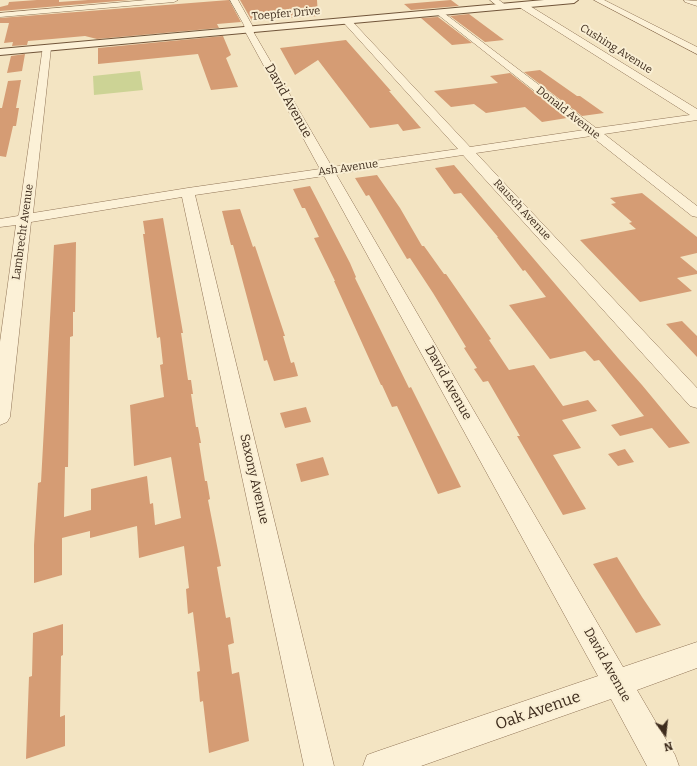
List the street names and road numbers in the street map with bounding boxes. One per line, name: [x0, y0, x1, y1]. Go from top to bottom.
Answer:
street label: Toepfer Drive: [251, 4, 321, 24]
street label: Cushing Avenue: [577, 21, 655, 77]
street label: David Avenue: [261, 61, 315, 141]
street label: Donald Avenue: [533, 84, 603, 142]
street label: Ash Avenue: [317, 157, 379, 179]
street label: Rausch Avenue: [490, 177, 554, 243]
street label: Lambrecht Avenue: [10, 183, 36, 281]
street label: David Avenue: [421, 343, 475, 423]
street label: Saxony Avenue: [236, 432, 272, 526]
street label: David Avenue: [580, 625, 634, 705]
street label: Oak Avenue: [493, 687, 583, 735]

